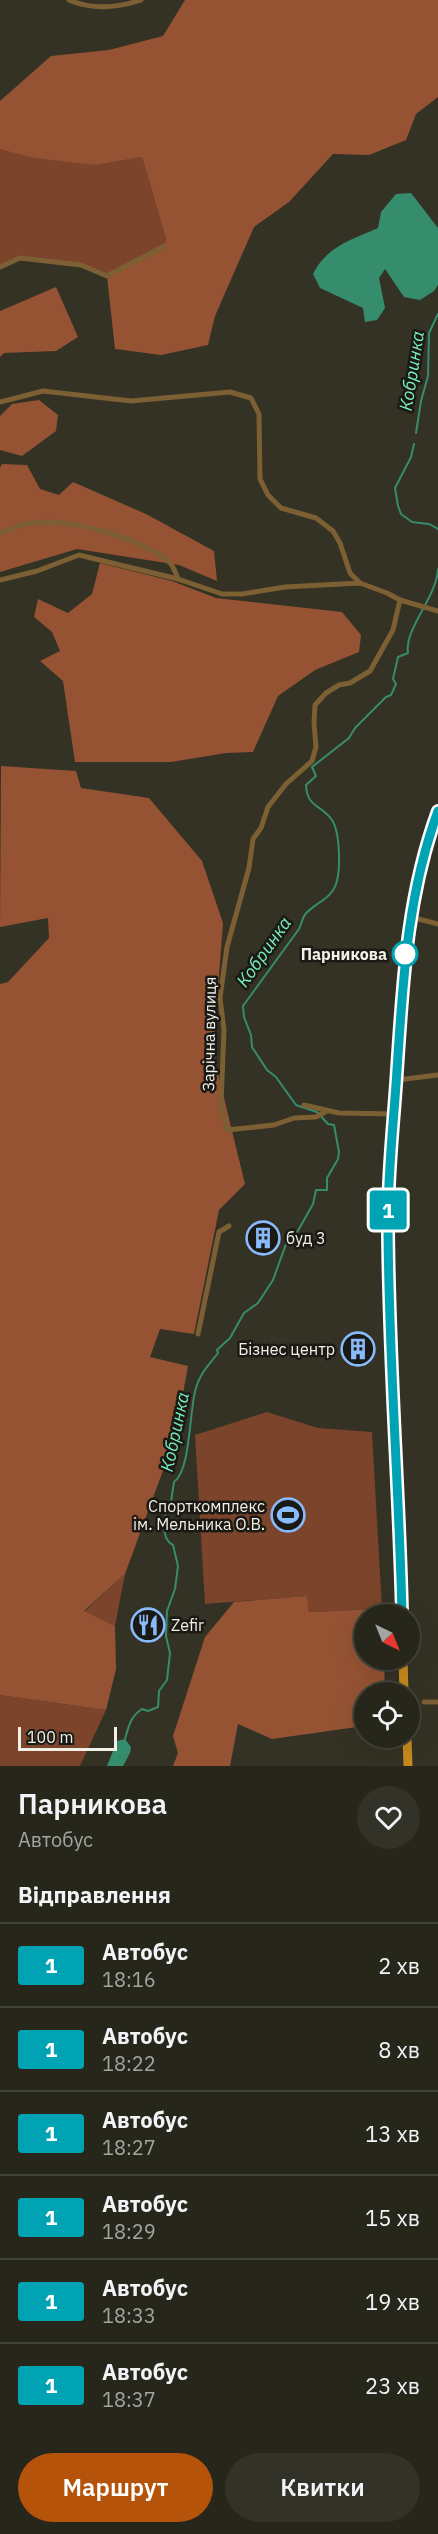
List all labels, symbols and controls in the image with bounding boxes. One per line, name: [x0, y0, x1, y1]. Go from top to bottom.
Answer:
water label: Кобринка: [394, 329, 429, 413]
water label: Кобринка: [231, 912, 296, 991]
marker: Парникова: [392, 941, 418, 967]
place label: Парникова: [301, 944, 387, 964]
street label: Зарічна вулиця: [198, 976, 220, 1092]
line badge: 1: [368, 1190, 408, 1230]
text: 1: [382, 1196, 394, 1224]
building icon: буд 3: [245, 1220, 281, 1256]
place label: буд 3: [286, 1228, 326, 1248]
building icon: Бізнес центр: [340, 1331, 376, 1367]
place label: Бізнес центр: [238, 1339, 335, 1359]
water label: Кобринка: [155, 1390, 194, 1474]
place label: Спорткомплекс ім. Мельника О.В.: [133, 1496, 265, 1534]
sports icon: Спорткомплекс ім. Мельника О.В.: [270, 1497, 306, 1533]
north arrow: [354, 1604, 420, 1670]
map controls: [354, 1604, 420, 1748]
restaurant icon: Zefir: [130, 1607, 166, 1643]
place label: Zefir: [171, 1615, 204, 1635]
button: locate: [354, 1682, 420, 1748]
scale bar: [18, 1724, 117, 1752]
text: 100 m: [27, 1727, 74, 1747]
text: Парникова: [18, 1785, 167, 1822]
button: heart: [357, 1786, 420, 1849]
text: Автобус: [18, 1826, 93, 1853]
text: Відправлення: [18, 1880, 171, 1909]
text: Автобус: [102, 1937, 188, 1966]
text: 1: [45, 1951, 57, 1979]
text: 2 хв: [378, 1951, 420, 1980]
text: 18:16: [102, 1966, 156, 1993]
text: Автобус: [102, 2021, 188, 2050]
text: 1: [45, 2035, 57, 2063]
text: 8 хв: [378, 2035, 420, 2064]
text: 18:22: [102, 2050, 156, 2077]
text: Автобус: [102, 2105, 188, 2134]
text: 1: [45, 2119, 57, 2147]
text: 13 хв: [365, 2119, 420, 2148]
text: 18:27: [102, 2134, 156, 2161]
text: Автобус: [102, 2189, 188, 2218]
text: 1: [45, 2203, 57, 2231]
text: 15 хв: [365, 2203, 420, 2232]
text: 18:29: [102, 2218, 156, 2245]
text: Автобус: [102, 2273, 188, 2302]
text: 1: [45, 2287, 57, 2315]
text: 19 хв: [365, 2287, 420, 2316]
text: 18:33: [102, 2302, 156, 2329]
text: Автобус: [102, 2357, 188, 2386]
text: 1: [45, 2371, 57, 2399]
text: 23 хв: [365, 2371, 420, 2400]
text: 18:37: [102, 2386, 156, 2413]
button: Маршрут: [18, 2453, 213, 2522]
button: Квитки: [225, 2453, 420, 2522]

